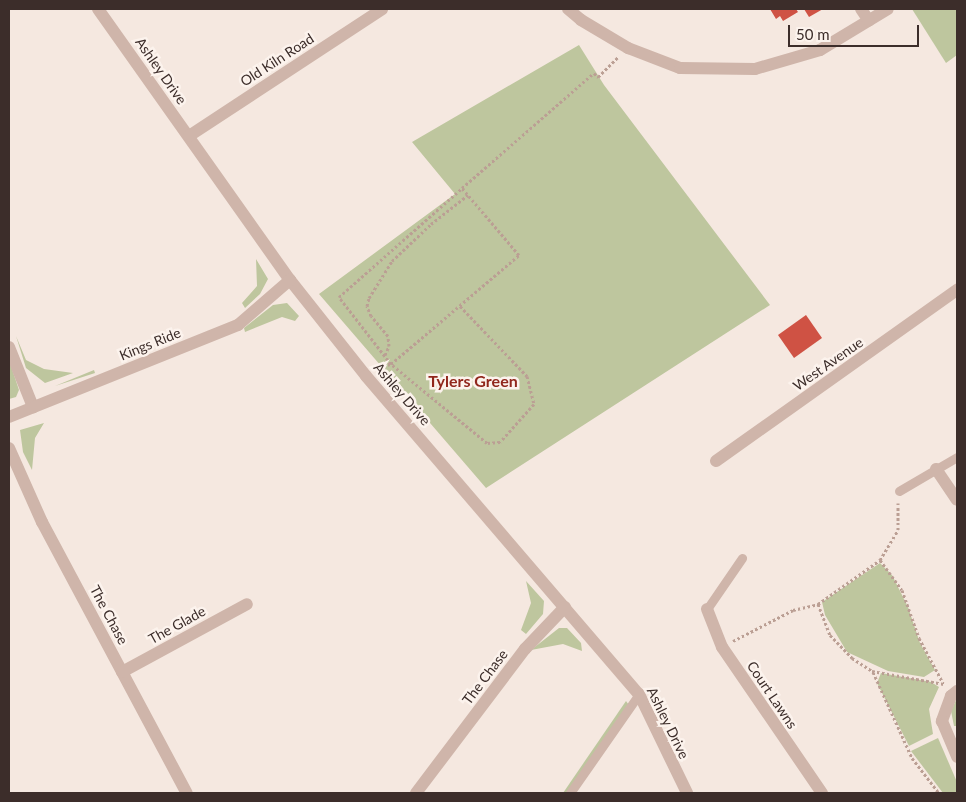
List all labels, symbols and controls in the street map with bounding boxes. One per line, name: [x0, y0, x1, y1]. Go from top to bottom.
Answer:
scale bar: [791, 15, 922, 47]
text: 50 m: [796, 25, 830, 43]
street label: Old Kiln Road: [237, 30, 317, 90]
street label: Ashley Drive: [132, 34, 190, 108]
street label: Kings Ride: [117, 324, 183, 364]
street label: West Avenue: [790, 334, 866, 394]
street label: Ashley Drive: [370, 359, 434, 429]
district label: Tylers Green: [428, 371, 518, 391]
street label: The Chase: [86, 583, 132, 647]
street label: The Glade: [146, 602, 208, 648]
street label: The Chase: [459, 646, 511, 708]
street label: Court Lawns: [743, 658, 801, 732]
street label: Ashley Drive: [643, 684, 693, 762]

